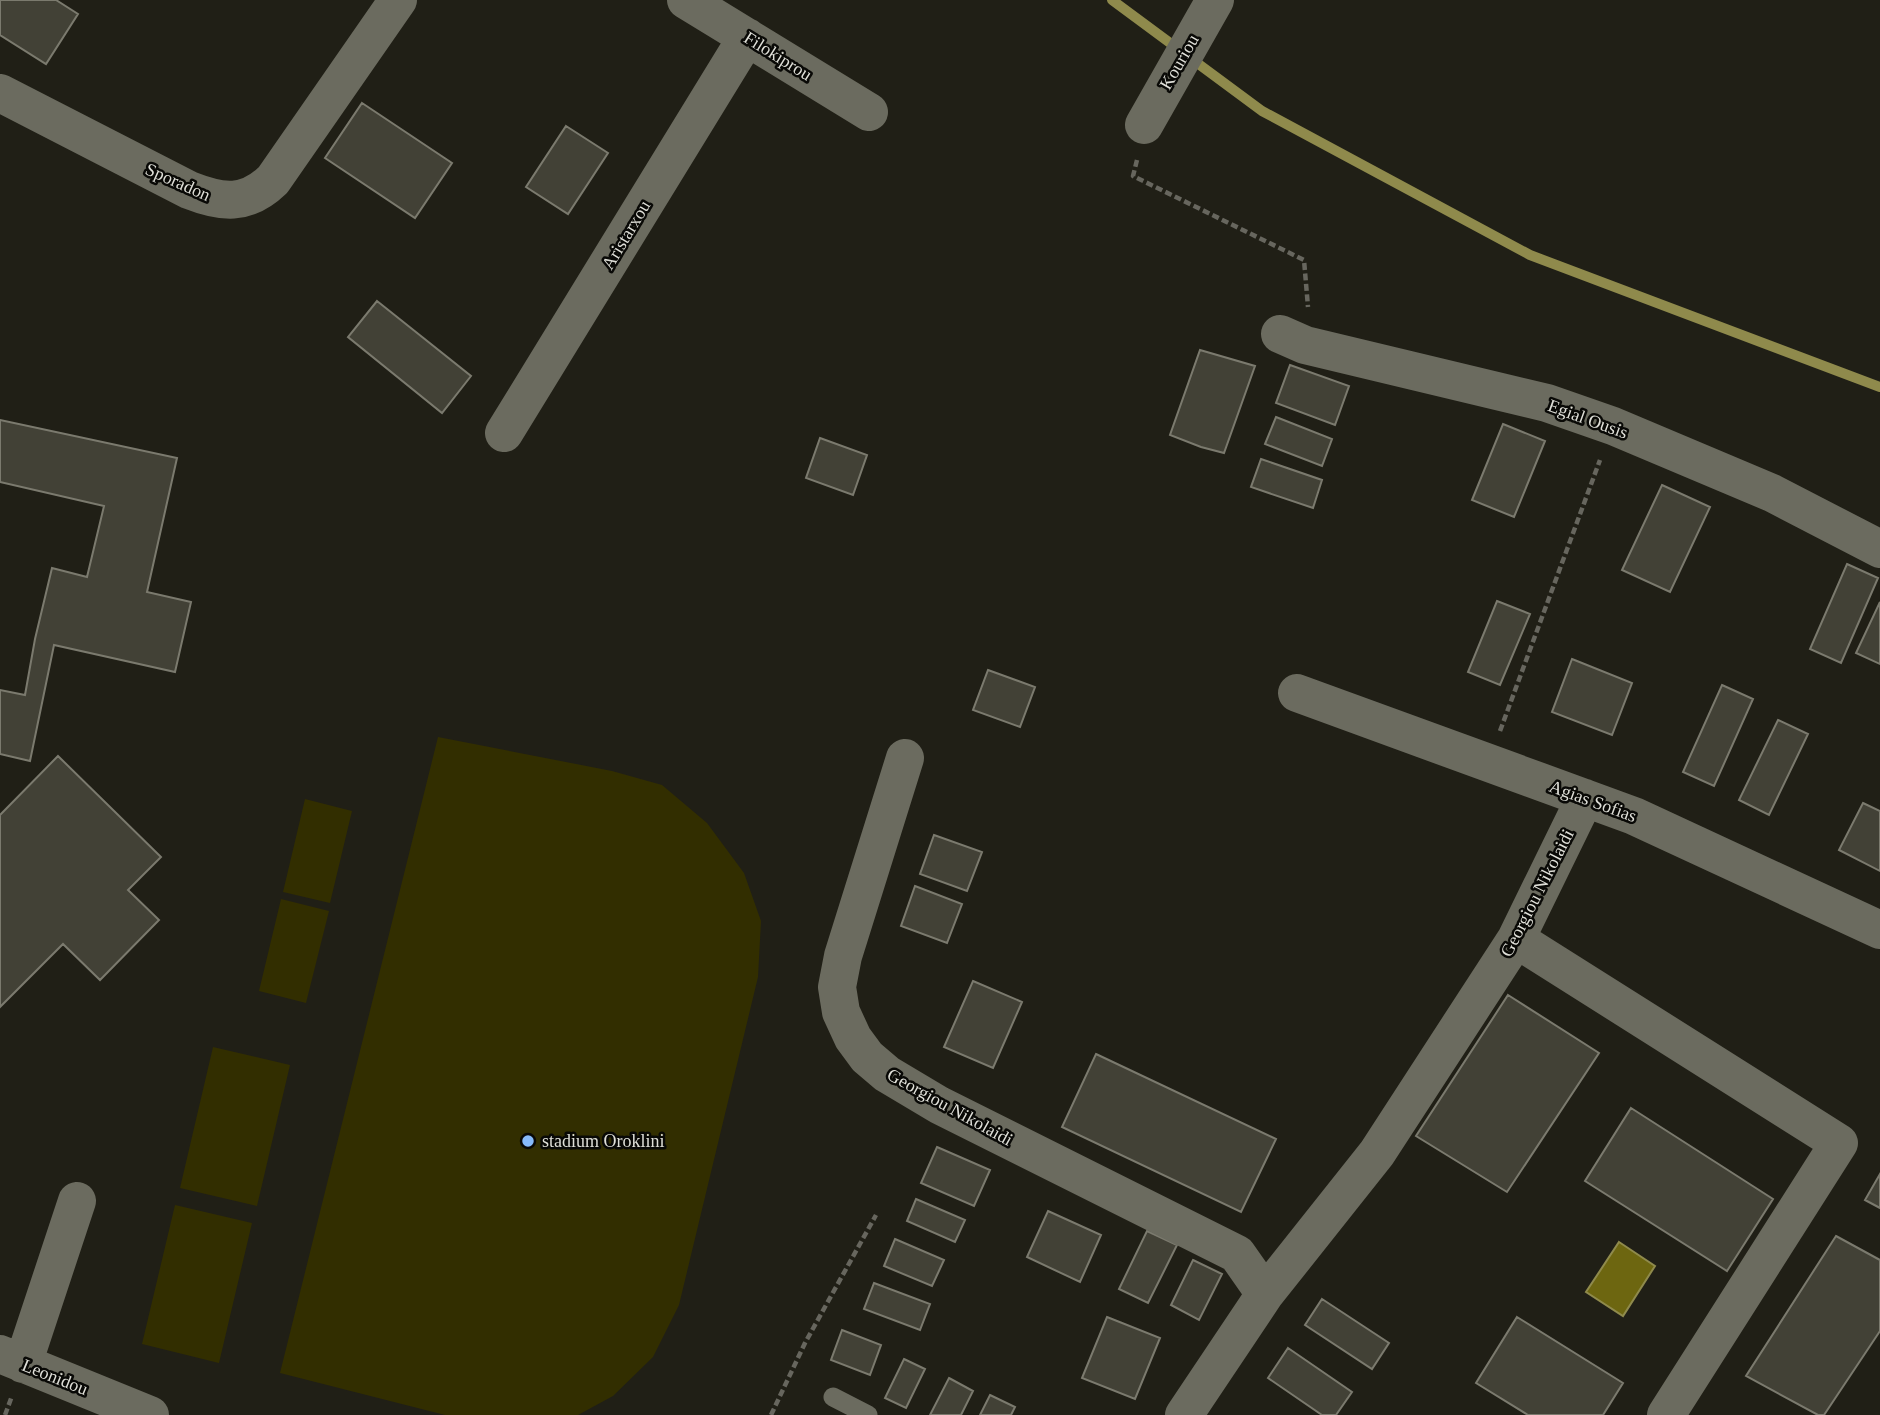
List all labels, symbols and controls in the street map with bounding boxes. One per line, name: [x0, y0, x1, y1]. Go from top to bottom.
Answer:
street label: Filokiprou: [740, 27, 816, 85]
street label: Kouriou: [1155, 31, 1203, 93]
street label: Sporadon: [142, 159, 214, 205]
street label: Aristarxou: [598, 197, 654, 273]
street label: Egial Ousis: [1545, 395, 1631, 443]
street label: Agias Sofias: [1547, 776, 1639, 826]
street label: Georgiou Nikolaidi: [1496, 826, 1578, 960]
street label: Georgiou Nikolaidi: [884, 1064, 1016, 1150]
place label: stadium Oroklini: [542, 1131, 665, 1151]
marker: stadium Oroklini: [520, 1133, 536, 1149]
street label: Leonidou: [19, 1355, 91, 1399]

